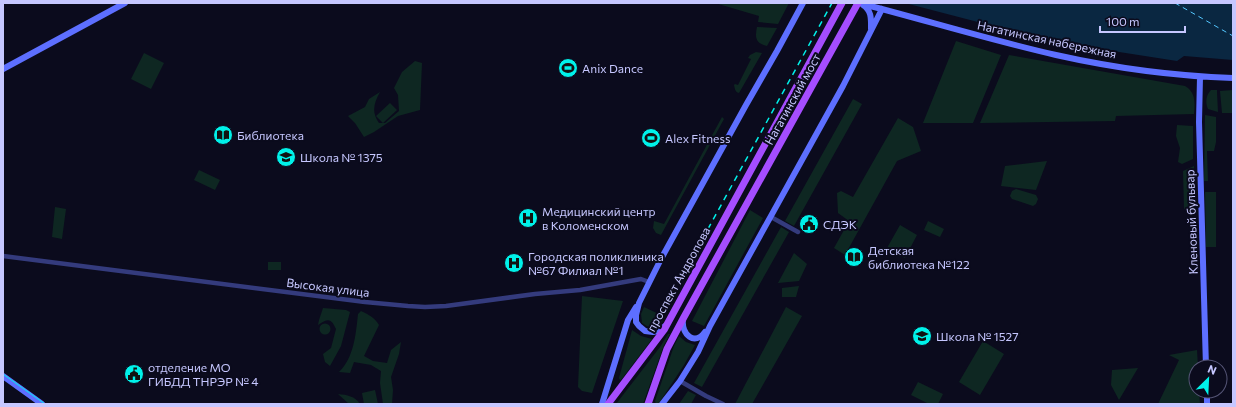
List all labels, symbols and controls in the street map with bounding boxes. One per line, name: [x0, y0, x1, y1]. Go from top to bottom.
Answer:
scale bar: [1100, 8, 1185, 34]
text: 100 m: [1106, 14, 1140, 28]
street label: Нагатинская набережная: [976, 17, 1118, 61]
street label: Нагатинский мост: [761, 51, 823, 147]
sports icon: Anix Dance: [557, 57, 579, 79]
place label: Anix Dance: [582, 61, 643, 75]
library icon: Библиотека: [212, 124, 234, 146]
sports icon: Alex Fitness: [640, 127, 662, 149]
place label: Библиотека: [237, 128, 304, 142]
place label: Alex Fitness: [665, 131, 730, 145]
school or university icon: Школа № 1375: [275, 146, 297, 168]
place label: Школа № 1375: [300, 150, 383, 164]
street label: Кленовый бульвар: [1182, 169, 1200, 275]
place label: Медицинский центр в Коломенском: [542, 204, 656, 232]
hospital icon: Медицинский центр в Коломенском: [517, 207, 539, 229]
public building icon: СДЭК: [798, 213, 820, 235]
place label: СДЭК: [823, 217, 857, 231]
street label: проспект Андропова: [643, 224, 713, 334]
place label: Детская библиотека №122: [868, 243, 970, 271]
library icon: Детская библиотека №122: [843, 246, 865, 268]
place label: Городская поликлиника №67 Филиал №1: [528, 249, 664, 277]
hospital icon: Городская поликлиника №67 Филиал №1: [503, 252, 525, 274]
street label: Высокая улица: [286, 275, 370, 299]
school or university icon: Школа № 1527: [911, 325, 933, 347]
place label: Школа № 1527: [936, 329, 1019, 343]
north arrow: [1188, 359, 1228, 399]
place label: отделение МО ГИБДД ТНРЭР № 4: [148, 360, 259, 388]
text: N: [1206, 362, 1219, 377]
public building icon: отделение МО ГИБДД ТНРЭР № 4: [123, 363, 145, 385]

